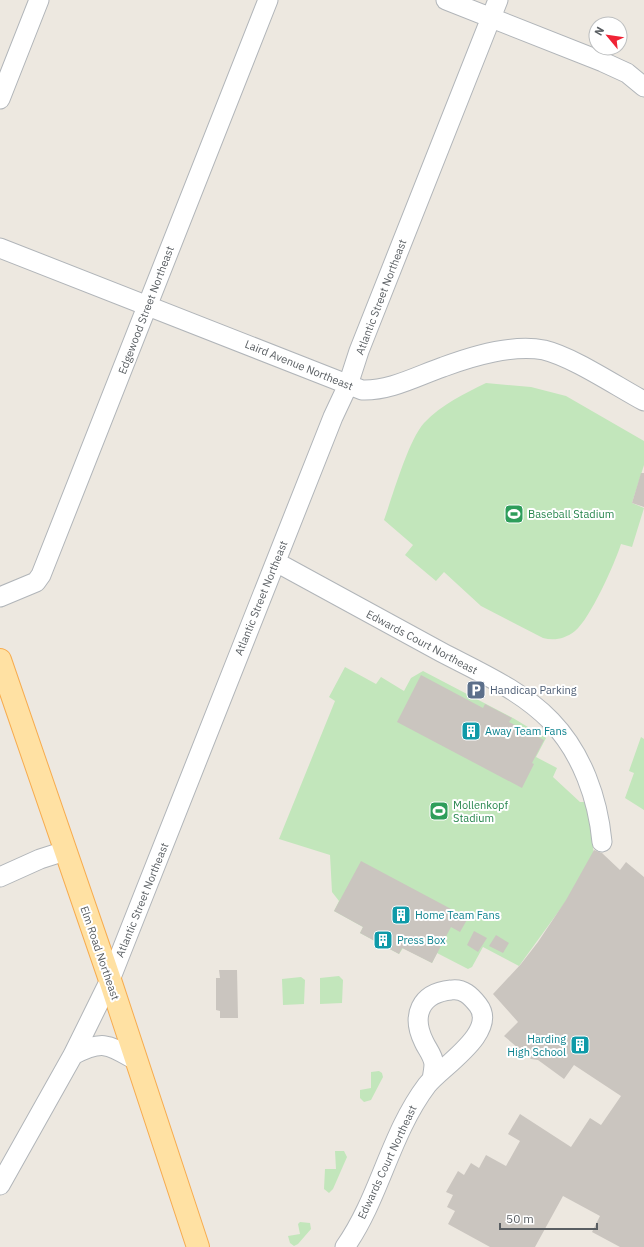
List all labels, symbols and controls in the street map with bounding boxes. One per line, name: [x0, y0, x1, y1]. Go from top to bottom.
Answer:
north arrow: [588, 16, 628, 56]
text: N: [591, 24, 607, 38]
street label: Atlantic Street Northeast: [352, 237, 410, 357]
street label: Edgewood Street Northeast: [115, 244, 177, 376]
street label: Laird Avenue Northeast: [243, 337, 355, 393]
sports icon: Baseball Stadium: [503, 503, 525, 525]
place label: Baseball Stadium: [528, 507, 614, 521]
street label: Atlantic Street Northeast: [232, 538, 291, 657]
street label: Edwards Court Northeast: [364, 607, 480, 677]
parking icon: Handicap Parking: [465, 679, 487, 701]
place label: Handicap Parking: [490, 683, 577, 697]
building icon: Away Team Fans: [460, 720, 482, 742]
place label: Away Team Fans: [485, 724, 567, 738]
place label: Mollenkopf Stadium: [453, 798, 508, 825]
sports icon: Mollenkopf Stadium: [428, 800, 450, 822]
street label: Atlantic Street Northeast: [113, 840, 172, 959]
street label: Elm Road Northeast: [77, 904, 123, 1002]
building icon: Home Team Fans: [390, 904, 412, 926]
place label: Home Team Fans: [415, 908, 500, 922]
building icon: Press Box: [372, 929, 394, 951]
place label: Press Box: [397, 933, 446, 947]
place label: Harding High School: [507, 1032, 566, 1059]
building icon: Harding High School: [569, 1034, 591, 1056]
street label: Edwards Court Northeast: [354, 1103, 420, 1221]
scale bar: [500, 1205, 597, 1231]
text: 50 m: [506, 1211, 534, 1226]

